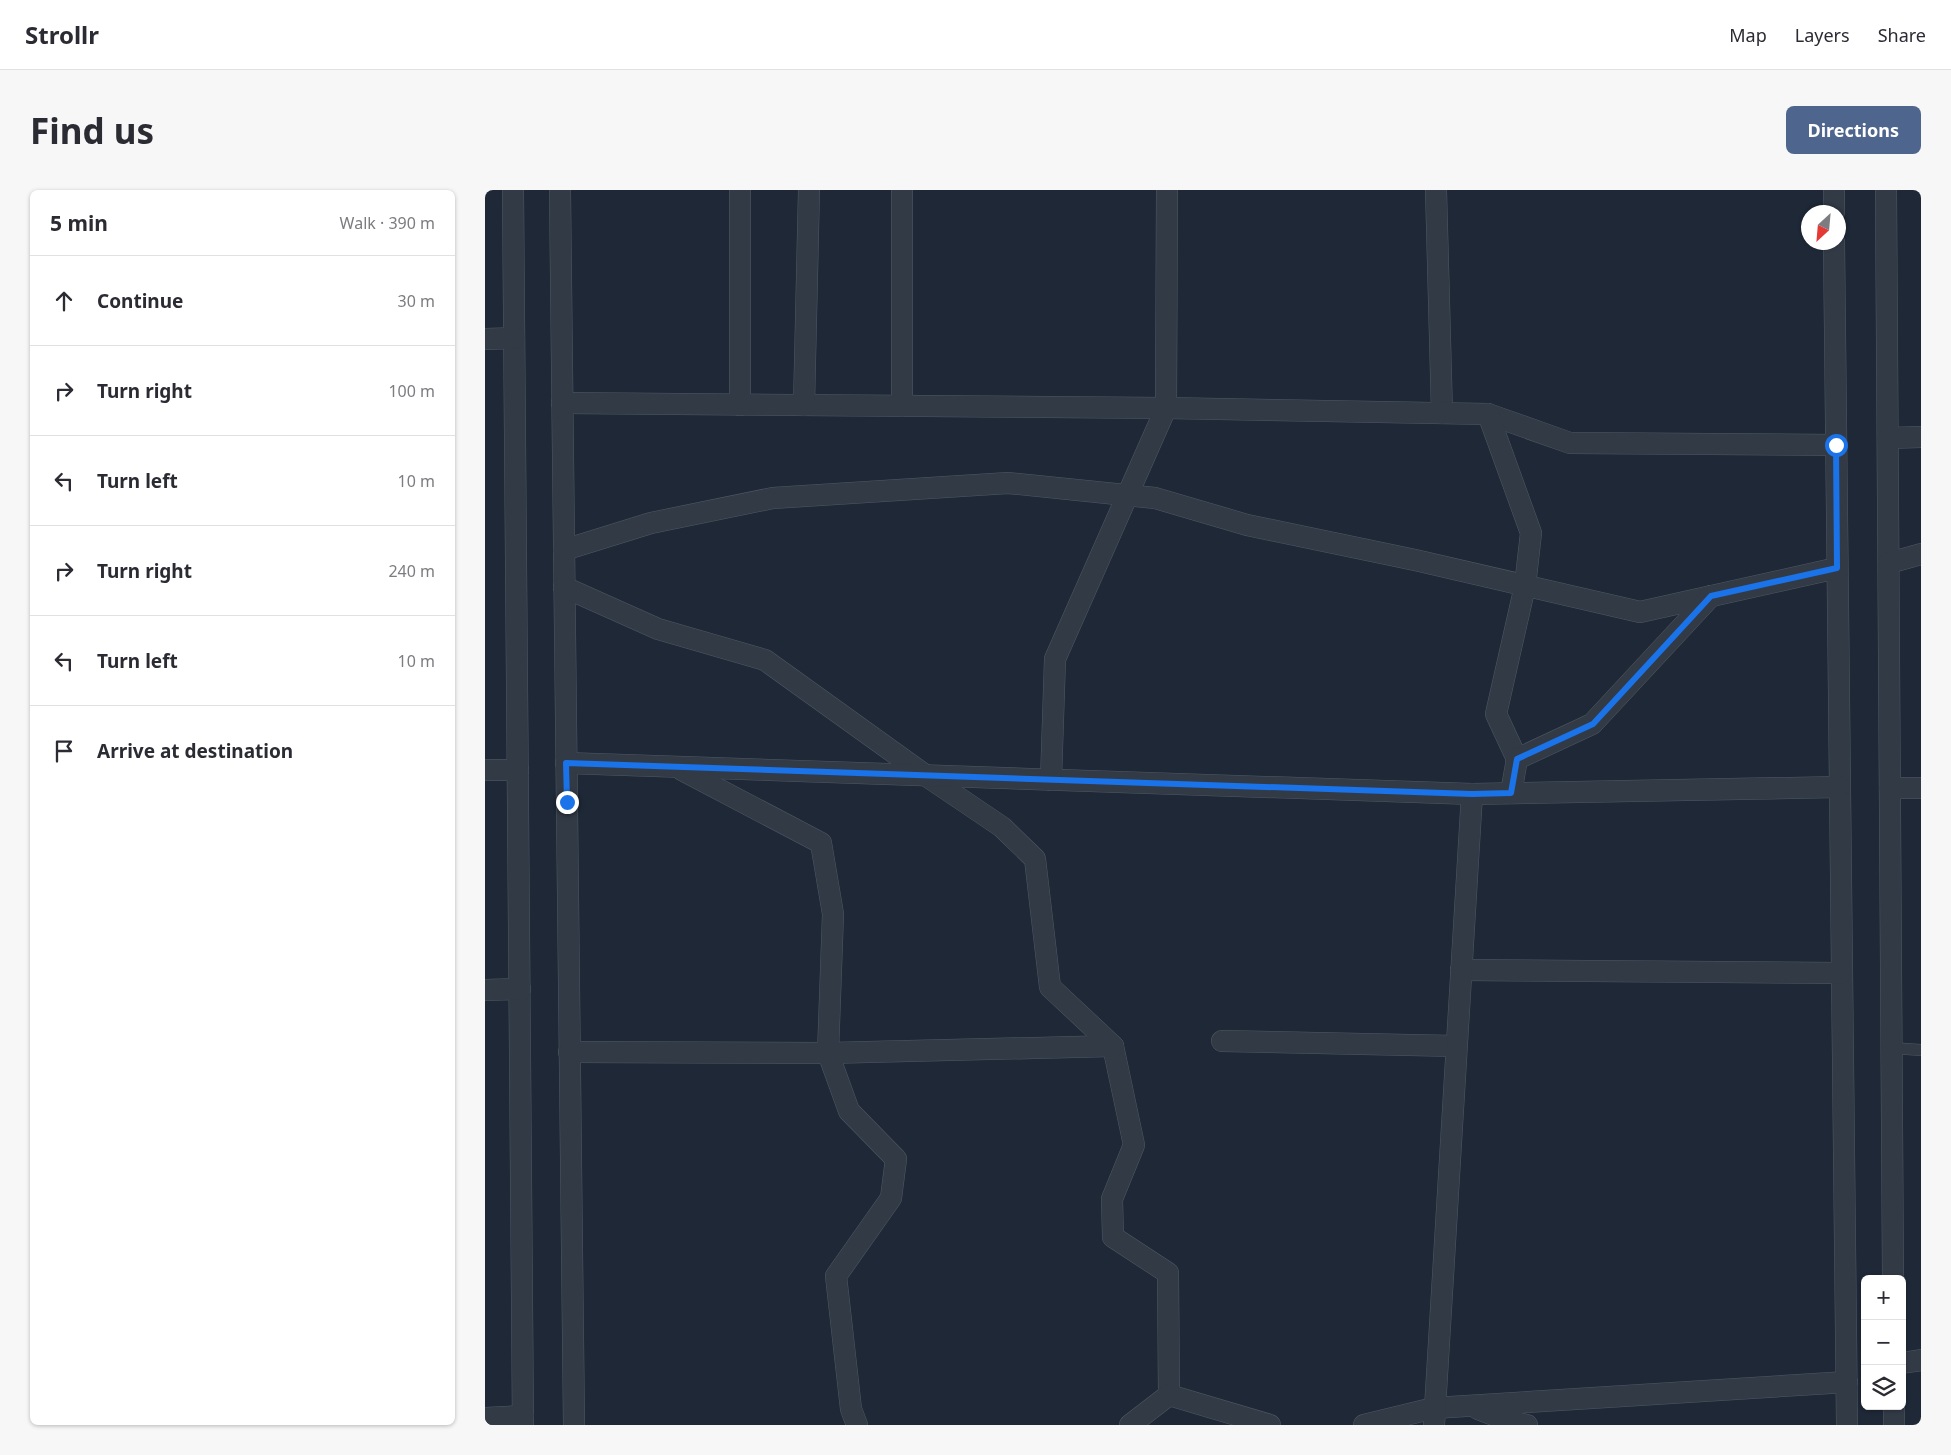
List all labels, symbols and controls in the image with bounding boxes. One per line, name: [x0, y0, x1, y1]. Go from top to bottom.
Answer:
text: Strollr: [25, 18, 99, 51]
text: Map: [1729, 23, 1767, 47]
text: Layers: [1795, 23, 1850, 47]
text: Share: [1878, 23, 1926, 47]
button: Directions: [1786, 106, 1921, 154]
text: Find us: [30, 107, 154, 154]
north arrow: [1801, 205, 1846, 250]
text: 5 min: [50, 209, 108, 237]
text: Walk · 390 m: [340, 212, 435, 234]
icon: ahead: [50, 287, 78, 315]
text: Continue: [97, 288, 183, 314]
text: 30 m: [398, 290, 435, 312]
icon: right: [50, 377, 78, 405]
text: Turn right: [97, 378, 192, 404]
text: 100 m: [388, 380, 435, 402]
route start: [1825, 434, 1848, 457]
icon: left: [50, 467, 78, 495]
text: Turn left: [97, 468, 178, 494]
text: 10 m: [398, 470, 435, 492]
icon: right: [50, 557, 78, 585]
text: Turn right: [97, 558, 192, 584]
text: 240 m: [388, 560, 435, 582]
icon: left: [50, 647, 78, 675]
text: Turn left: [97, 648, 178, 674]
text: 10 m: [398, 650, 435, 672]
icon: arrive: [50, 737, 78, 765]
text: Arrive at destination: [97, 738, 293, 764]
route end: [556, 791, 579, 814]
map controls: [1861, 1275, 1906, 1410]
button: +: [1861, 1275, 1906, 1320]
button: −: [1861, 1320, 1906, 1365]
button: layers: [1861, 1365, 1906, 1410]

